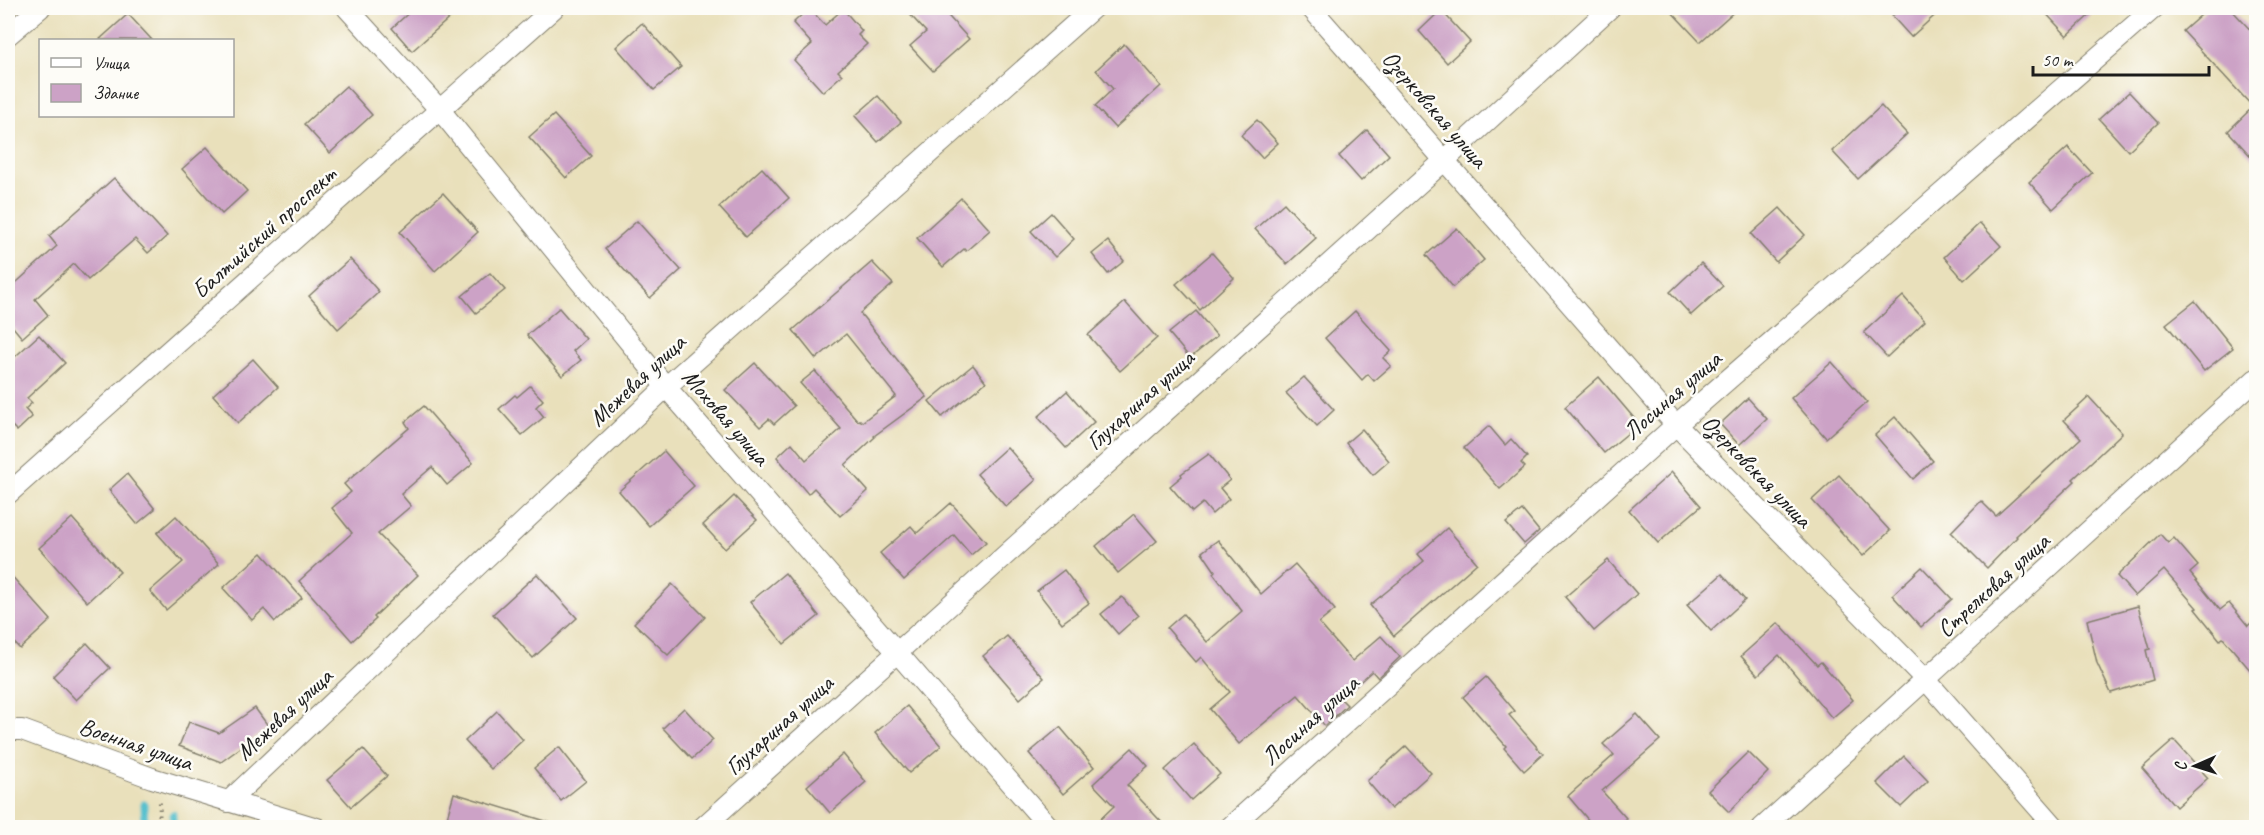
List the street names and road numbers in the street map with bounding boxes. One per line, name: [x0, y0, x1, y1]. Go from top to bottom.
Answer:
street label: Озерковская улица: [1375, 44, 1495, 176]
street label: Балтийский проспект: [185, 159, 343, 305]
street label: Межевая улица: [582, 326, 693, 433]
street label: Глухариная улица: [1080, 343, 1201, 457]
street label: Лосиная улица: [1617, 343, 1729, 446]
street label: Моховая улица: [676, 362, 777, 473]
street label: Озерковская улица: [1695, 408, 1820, 536]
street label: Стрелковая улица: [1930, 525, 2057, 644]
street label: Межевая улица: [229, 660, 340, 767]
street label: Лосиная улица: [1255, 667, 1366, 772]
street label: Глухариная улица: [719, 668, 840, 782]
street label: Военная улица: [75, 711, 198, 778]

